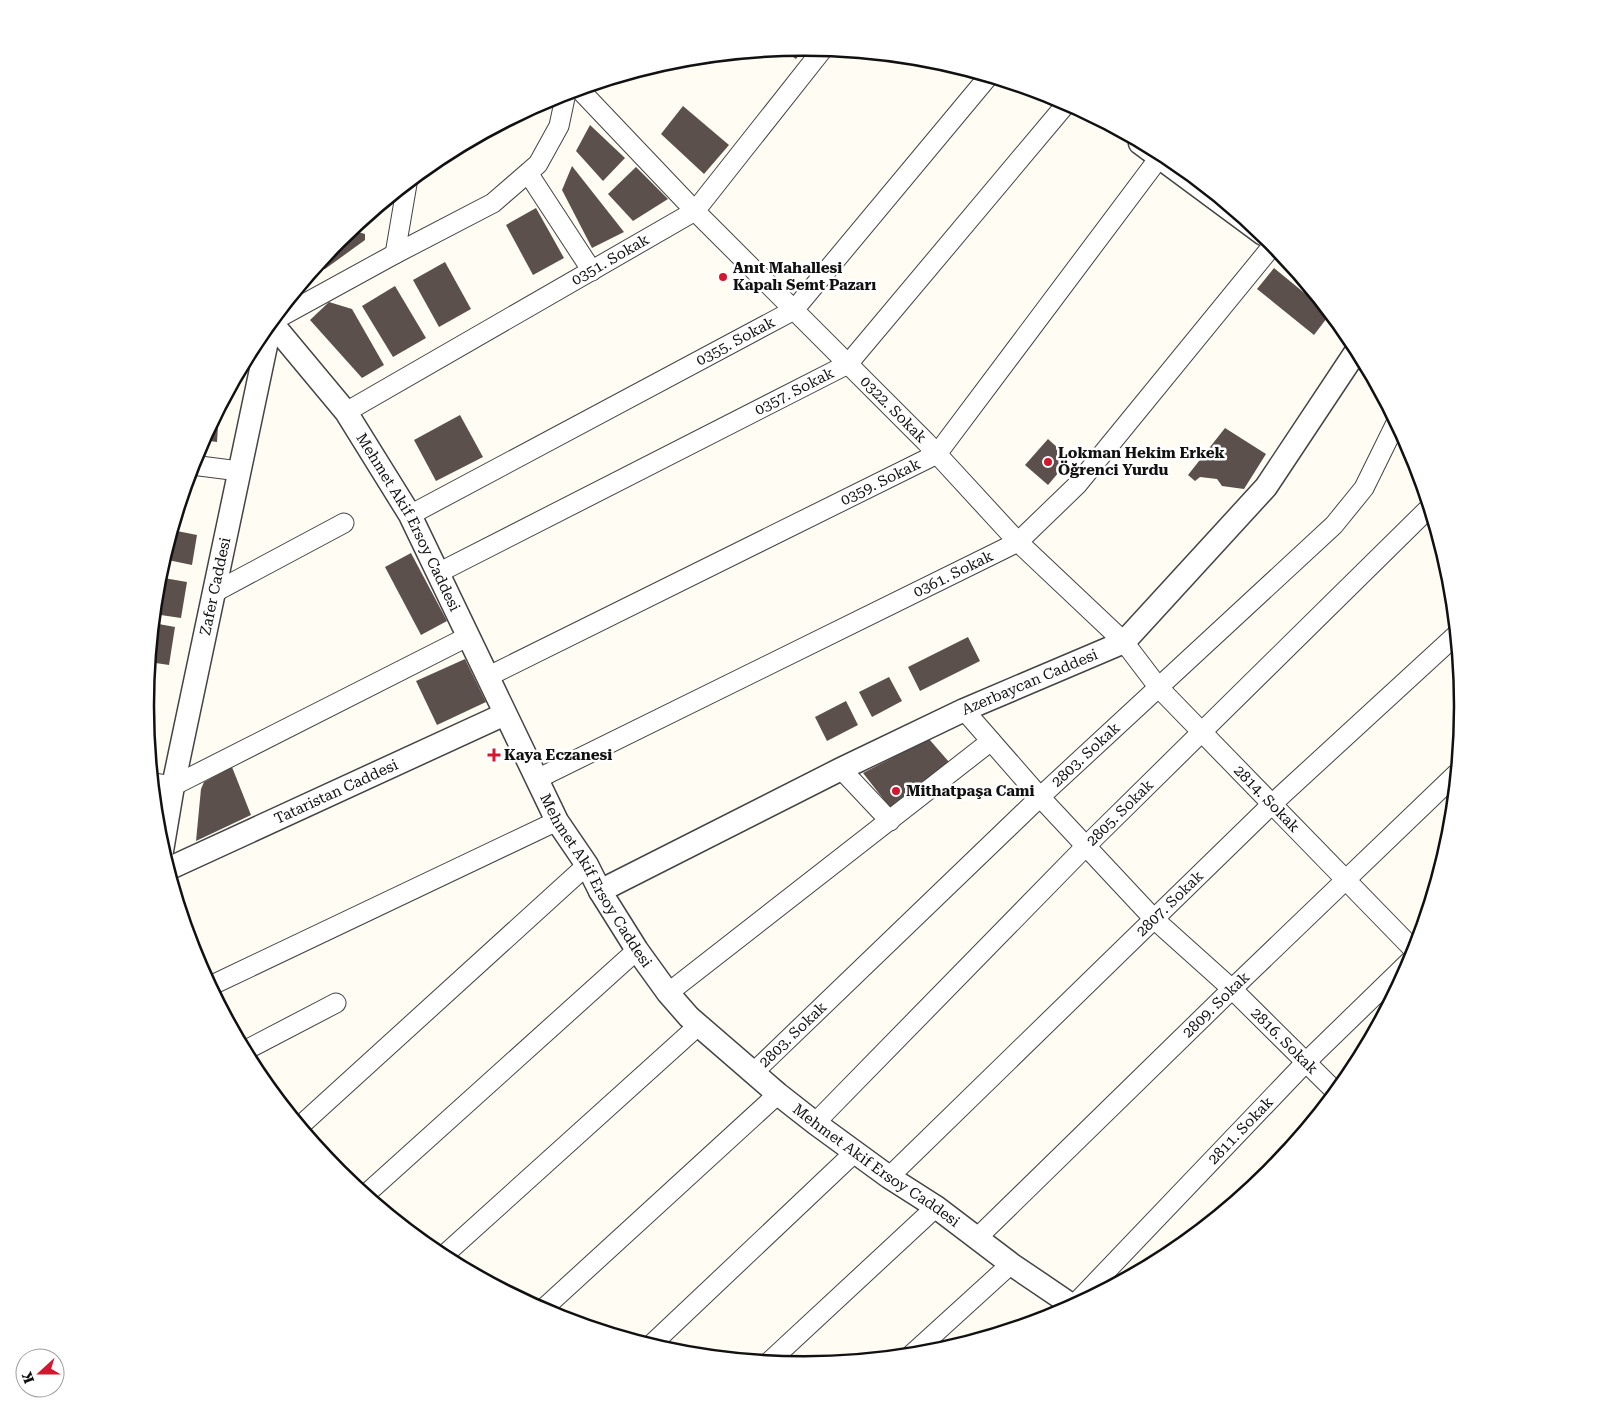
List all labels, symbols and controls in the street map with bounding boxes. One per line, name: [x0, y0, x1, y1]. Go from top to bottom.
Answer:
street label: 0351. Sokak: [568, 230, 653, 289]
place label: Anıt Mahallesi Kapalı Semt Pazarı: [733, 259, 876, 294]
marker: Anıt Mahallesi Kapalı Semt Pazarı: [717, 271, 729, 283]
street label: 0355. Sokak: [693, 313, 778, 370]
street label: 0357. Sokak: [752, 363, 838, 419]
street label: 0322. Sokak: [856, 372, 931, 447]
street label: Mehmet Akif Ersoy Caddesi: [352, 430, 464, 615]
place label: Lokman Hekim Erkek Öğrenci Yurdu: [1058, 444, 1226, 479]
street label: 0359. Sokak: [837, 455, 924, 509]
marker: Lokman Hekim Erkek Öğrenci Yurdu: [1042, 456, 1054, 468]
street label: Zafer Caddesi: [196, 535, 234, 637]
street label: 0361. Sokak: [910, 546, 997, 601]
street label: Azerbaycan Caddesi: [959, 645, 1101, 719]
street label: 2803. Sokak: [1048, 718, 1124, 791]
place label: Kaya Eczanesi: [504, 746, 612, 764]
marker: Kaya Eczanesi: [488, 749, 500, 761]
street label: Tataristan Caddesi: [271, 755, 401, 828]
street label: 2814. Sokak: [1230, 761, 1304, 836]
street label: 2805. Sokak: [1083, 775, 1157, 850]
place label: Mithatpaşa Cami: [906, 782, 1035, 800]
marker: Mithatpaşa Cami: [890, 785, 902, 797]
street label: Mehmet Akif Ersoy Caddesi: [536, 791, 656, 971]
street label: 2807. Sokak: [1132, 866, 1208, 940]
street label: 2809. Sokak: [1179, 968, 1254, 1041]
street label: 2803. Sokak: [755, 998, 831, 1071]
street label: 2816. Sokak: [1247, 1004, 1322, 1078]
street label: 2811. Sokak: [1204, 1093, 1277, 1168]
street label: Mehmet Akif Ersoy Caddesi: [789, 1100, 963, 1231]
north arrow: [15, 1348, 65, 1398]
text: K: [18, 1370, 37, 1386]

